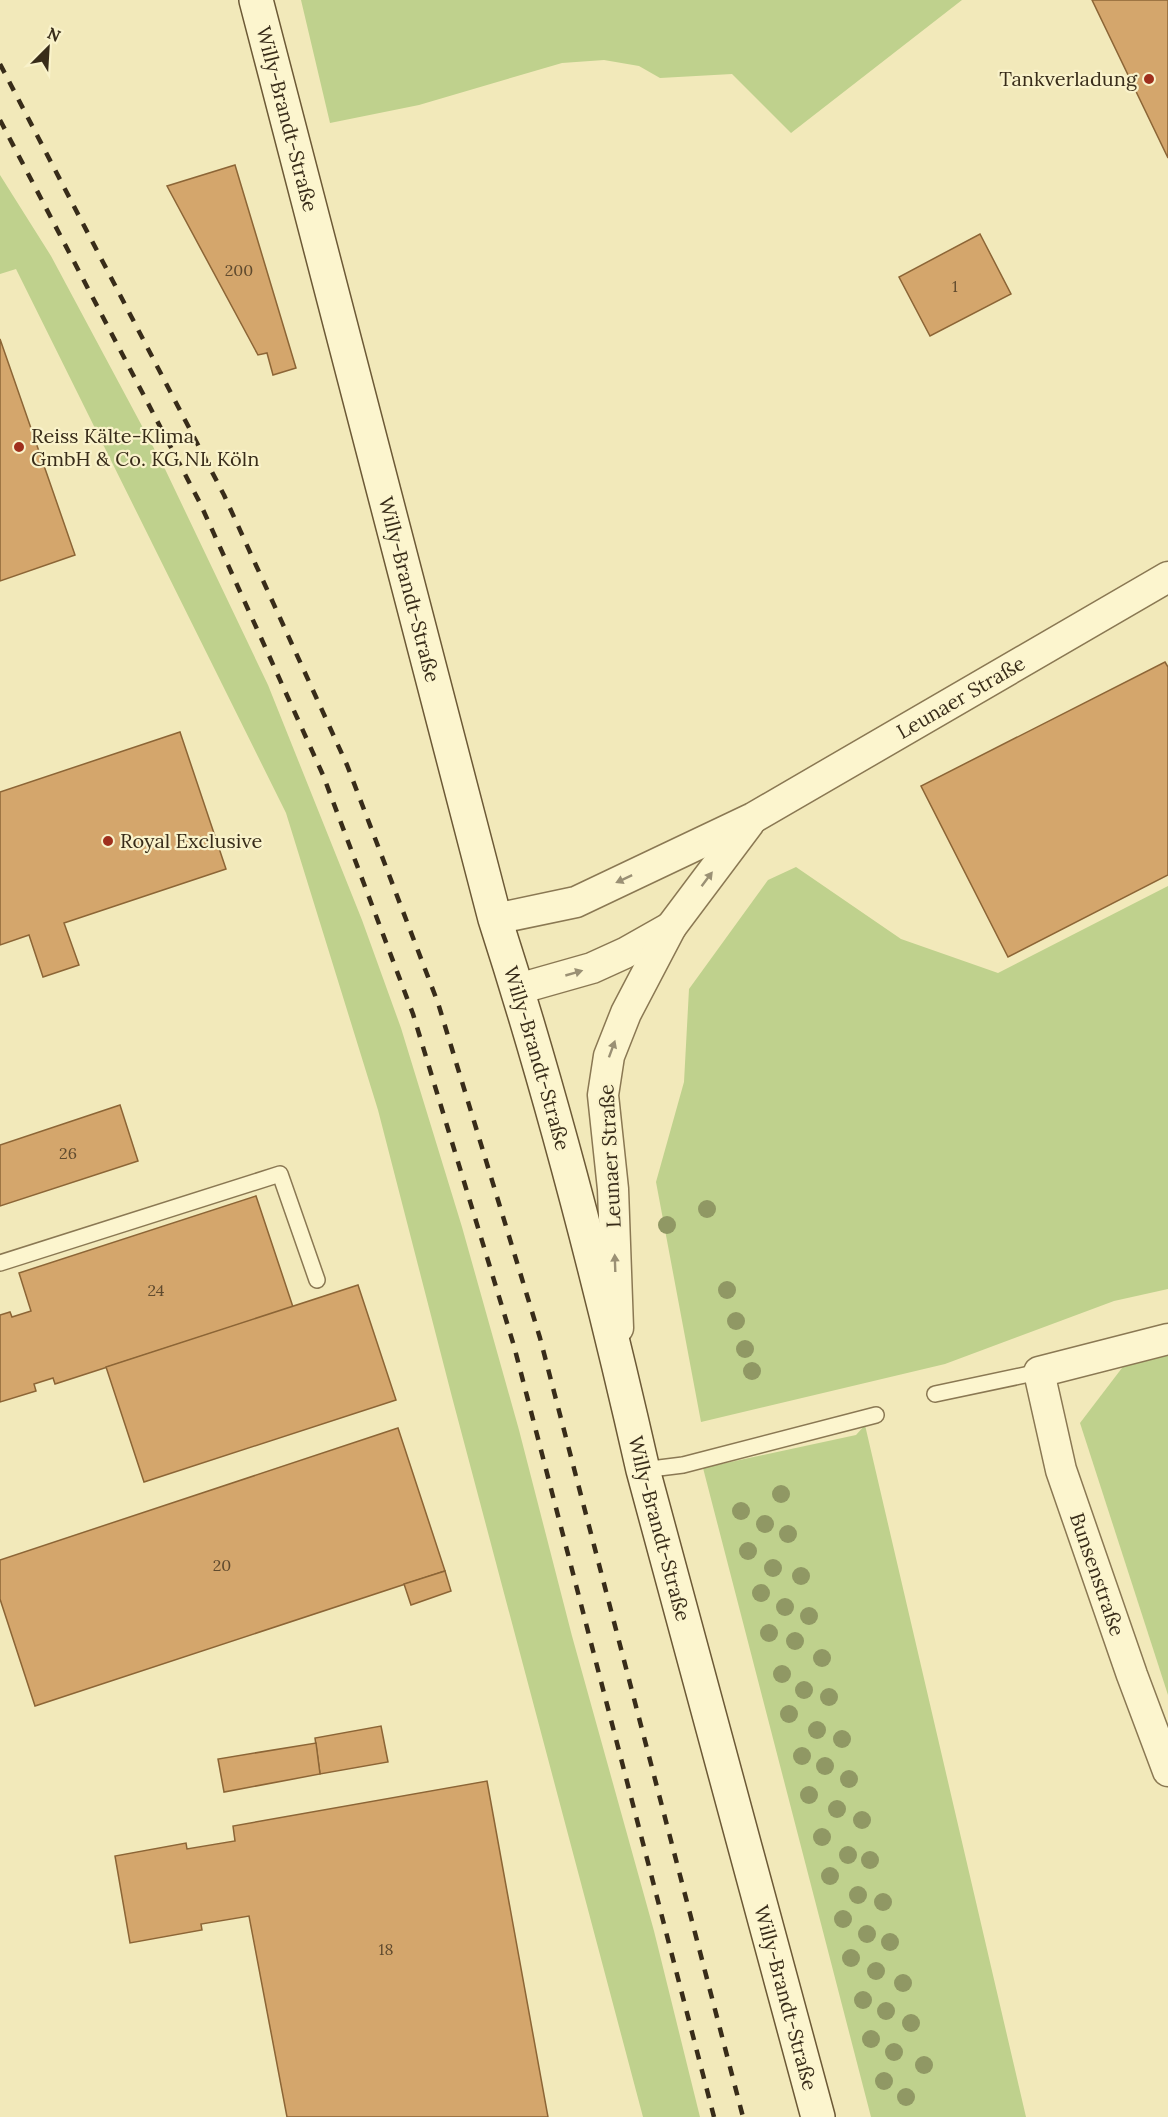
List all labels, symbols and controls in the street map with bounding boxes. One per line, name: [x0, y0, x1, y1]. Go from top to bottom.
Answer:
north arrow: [18, 18, 78, 78]
text: N: [44, 23, 64, 46]
street label: Willy-Brandt-Straße: [251, 23, 324, 215]
place label: Tankverladung: [999, 66, 1138, 91]
marker: Tankverladung: [1142, 72, 1156, 86]
house number: 200: [225, 260, 253, 280]
house number: 1: [952, 276, 958, 296]
place label: Reiss Kälte-Klima GmbH & Co. KG NL Köln: [31, 423, 259, 471]
marker: Reiss Kälte-Klima GmbH & Co. KG NL Köln: [12, 440, 26, 454]
street label: Willy-Brandt-Straße: [374, 494, 446, 685]
street label: Leunaer Straße: [892, 650, 1029, 744]
place label: Royal Exclusive: [120, 828, 262, 853]
marker: Royal Exclusive: [101, 834, 115, 848]
one-way arrow: [701, 872, 713, 888]
one-way arrow: [616, 875, 633, 884]
street label: Willy-Brandt-Straße: [499, 963, 576, 1153]
one-way arrow: [565, 968, 583, 978]
one-way arrow: [608, 1039, 618, 1057]
street label: Leunaer Straße: [593, 1083, 626, 1229]
house number: 26: [59, 1143, 77, 1163]
one-way arrow: [611, 1253, 620, 1272]
house number: 24: [148, 1280, 165, 1300]
street label: Willy-Brandt-Straße: [624, 1433, 696, 1624]
street label: Bunsenstraße: [1065, 1509, 1131, 1639]
house number: 20: [213, 1555, 231, 1575]
street label: Willy-Brandt-Straße: [749, 1902, 823, 2093]
house number: 18: [379, 1939, 393, 1959]

